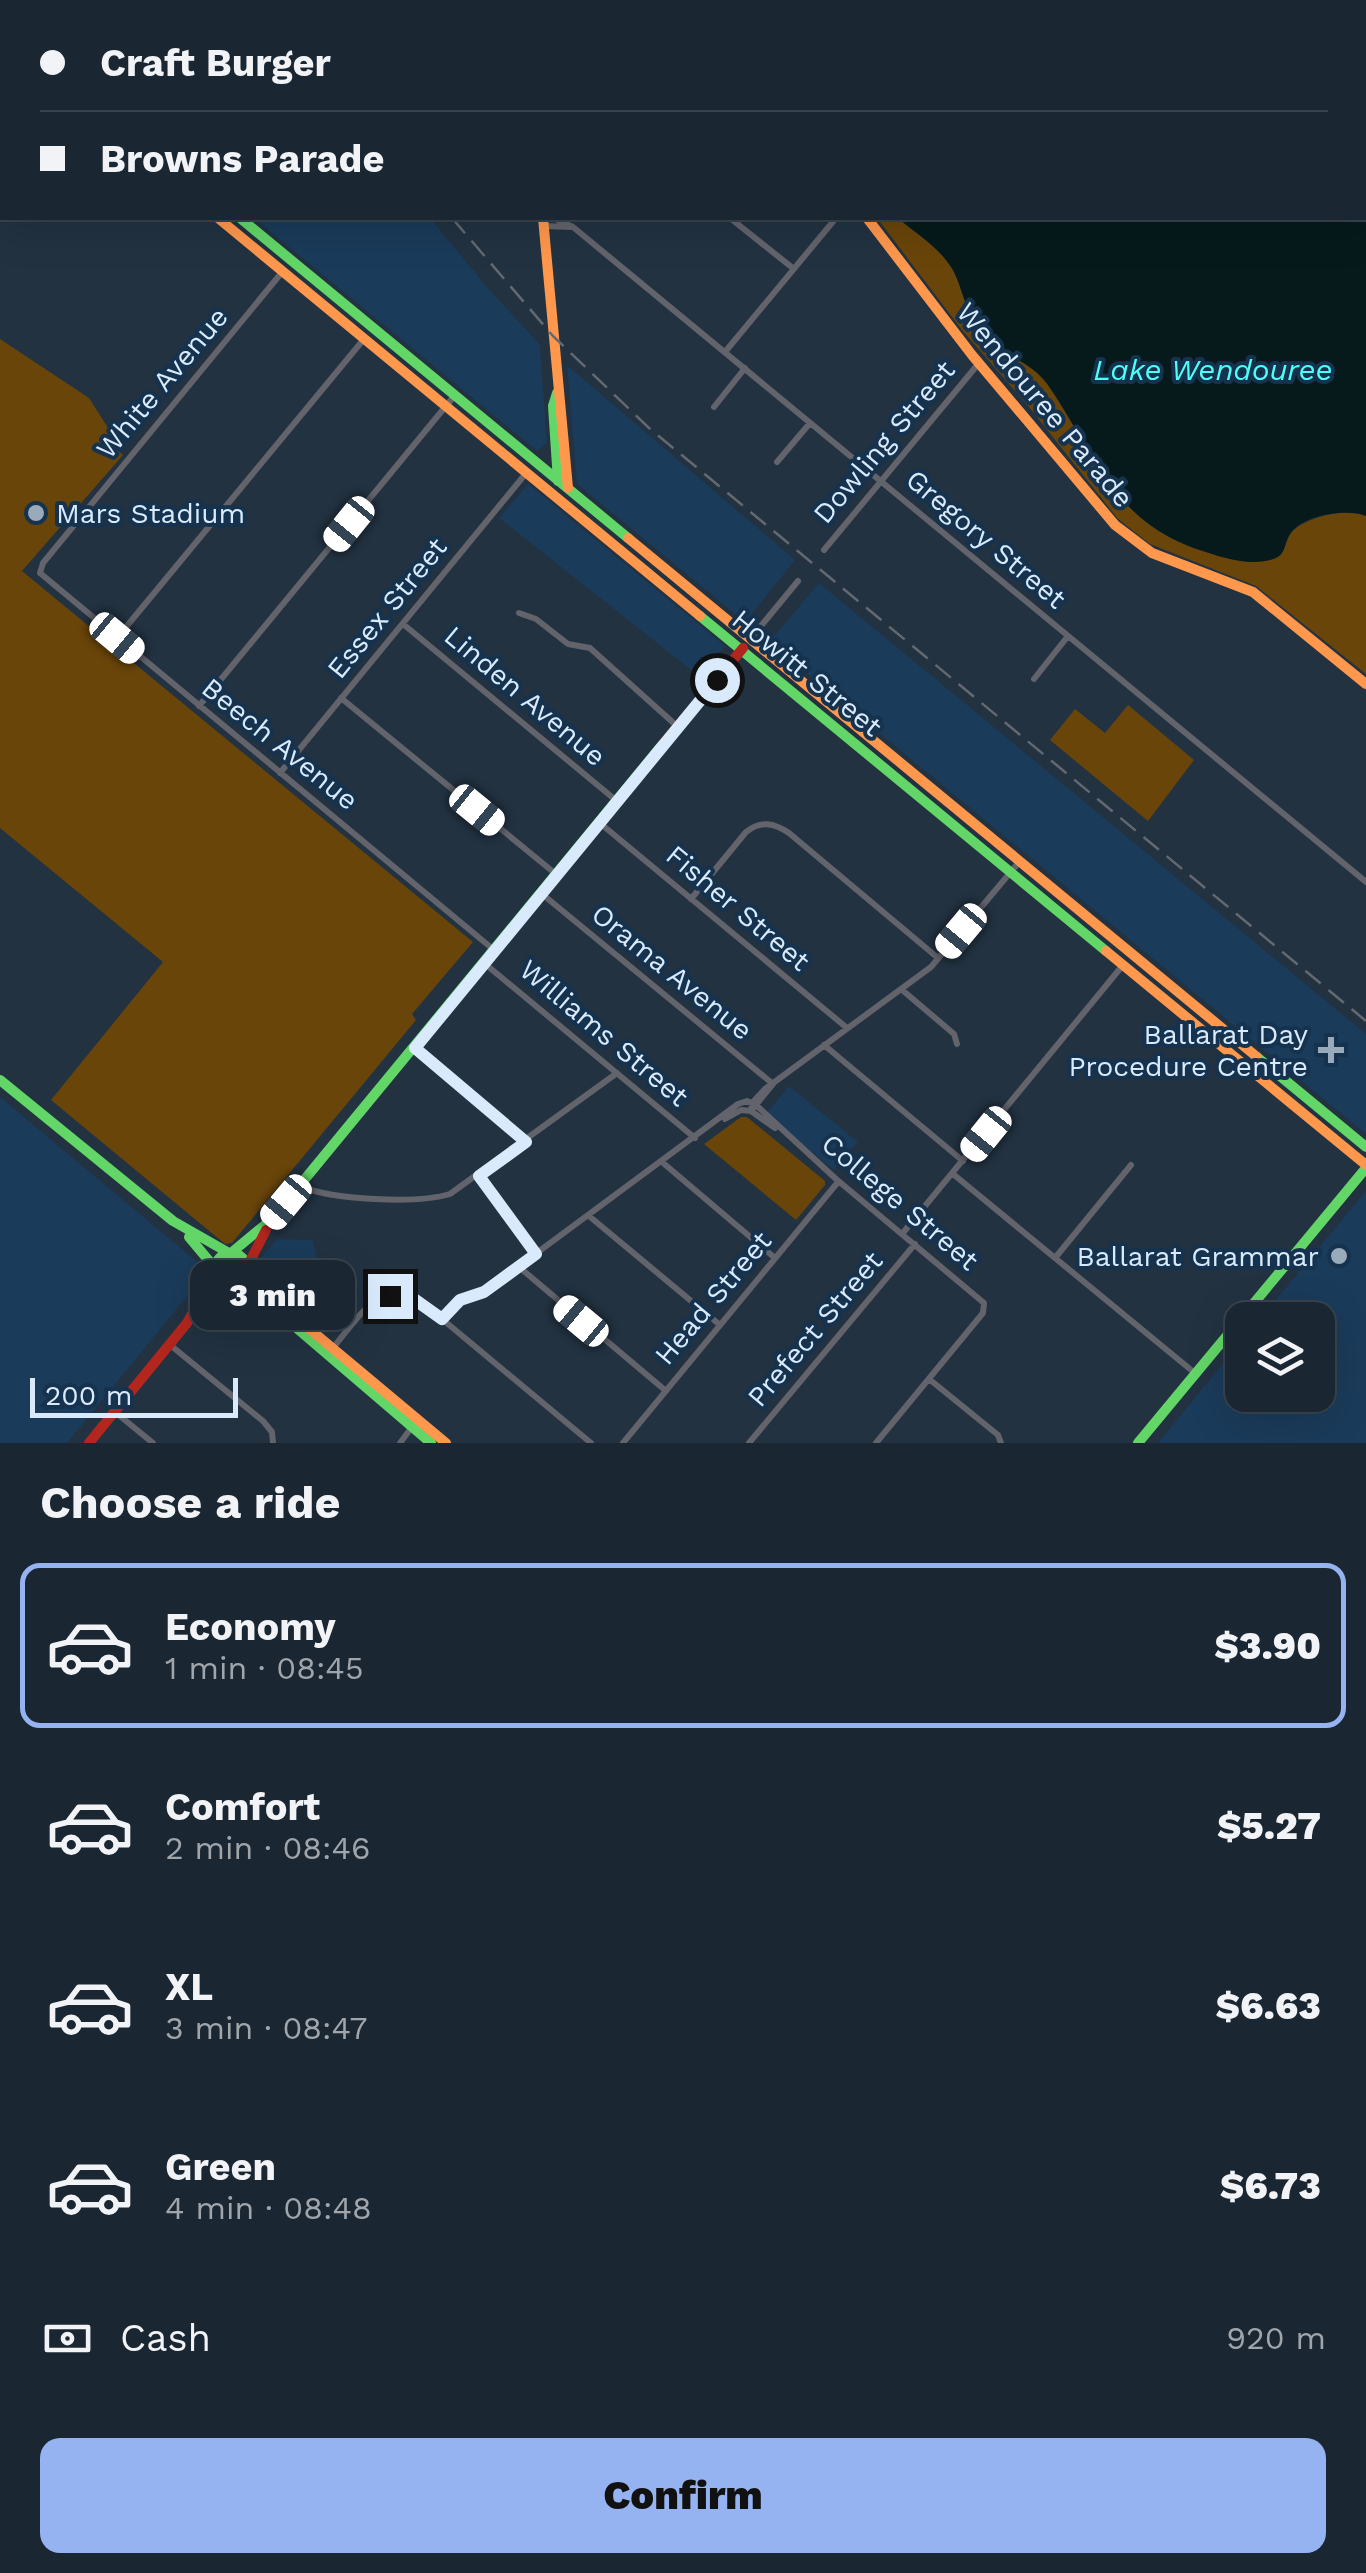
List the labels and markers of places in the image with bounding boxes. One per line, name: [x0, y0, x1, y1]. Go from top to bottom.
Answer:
place label: Mars Stadium: [56, 497, 245, 530]
marker: Mars Stadium: [25, 502, 47, 524]
place label: Ballarat Day Procedure Centre: [1068, 1018, 1309, 1083]
marker: Ballarat Day Procedure Centre: [1318, 1037, 1344, 1063]
place label: Ballarat Grammar: [1076, 1240, 1319, 1273]
marker: Ballarat Grammar: [1328, 1245, 1350, 1267]

